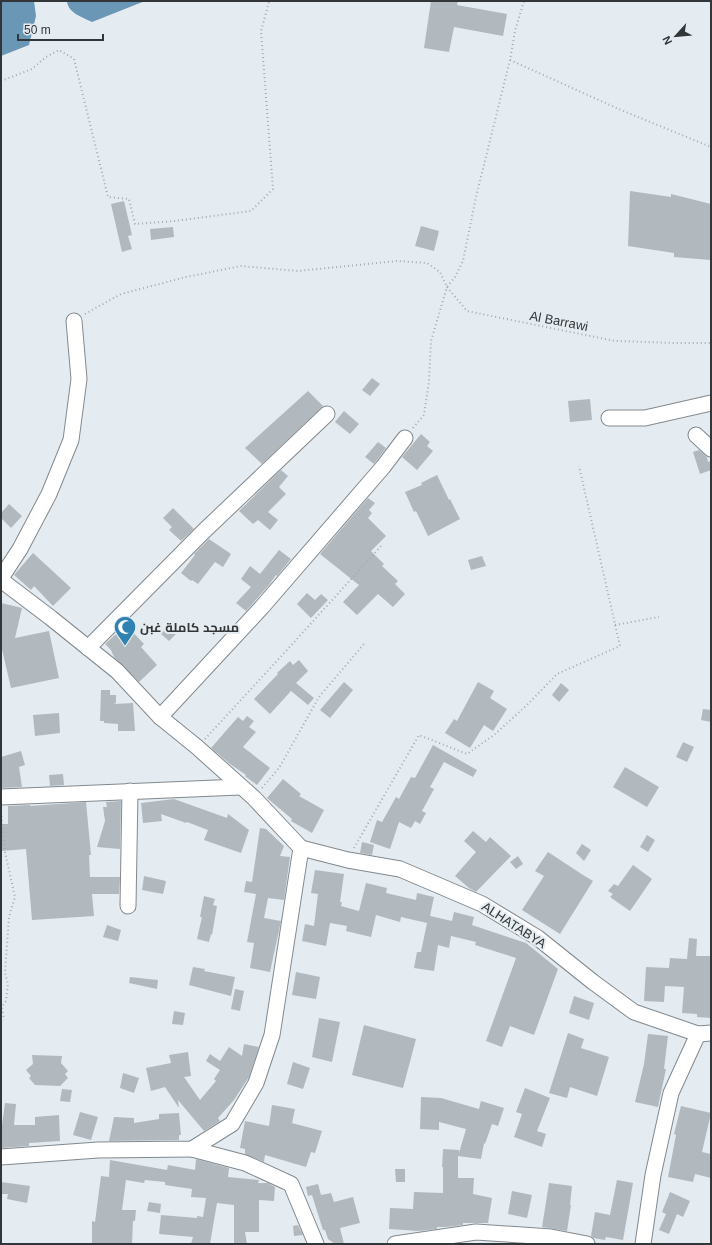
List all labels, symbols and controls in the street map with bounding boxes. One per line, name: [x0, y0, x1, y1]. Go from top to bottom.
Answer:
scale bar: [18, 16, 103, 42]
north arrow: [656, 16, 696, 56]
text: 50 m: [24, 23, 51, 37]
text: N: [660, 34, 674, 47]
street label: Al Barrawi: [528, 308, 590, 334]
mosque icon: مسجد كاملة غبن: [112, 614, 138, 647]
place label: مسجد كاملة غبن: [140, 620, 239, 635]
street label: ALHATABYA: [479, 899, 549, 952]

